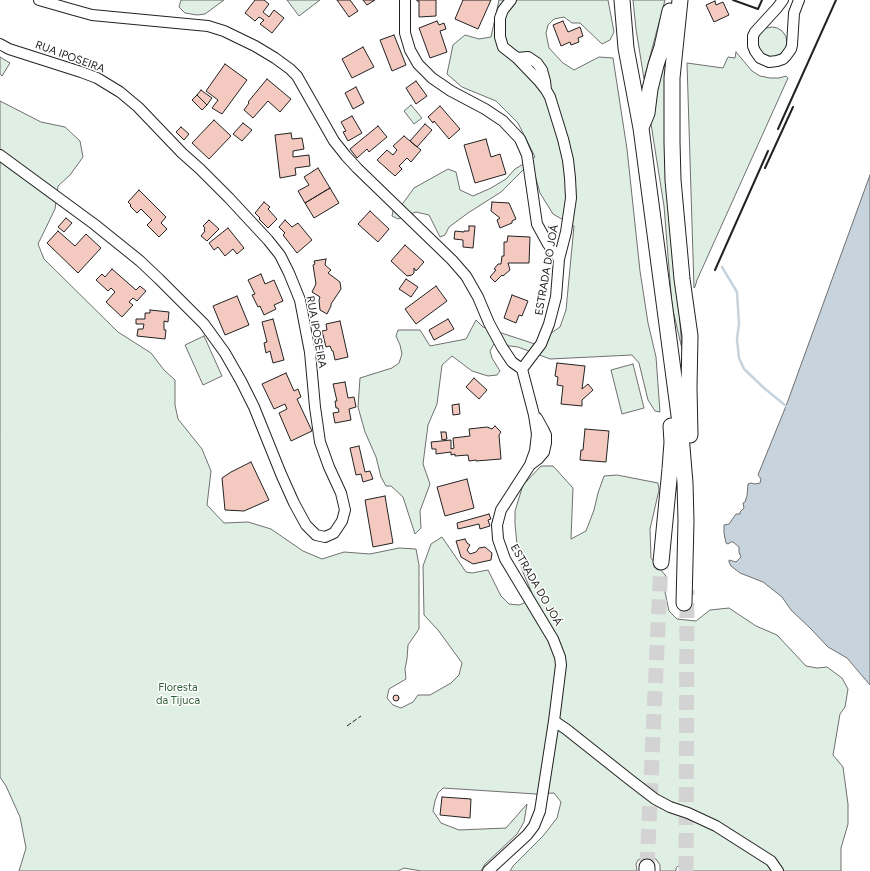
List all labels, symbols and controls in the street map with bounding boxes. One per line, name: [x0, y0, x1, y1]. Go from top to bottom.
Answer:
street label: RUA IPOSEIRA: [33, 38, 107, 76]
street label: ESTRADA DO JOÁ: [533, 224, 561, 316]
street label: RUA IPOSEIRA: [303, 295, 329, 369]
street label: ESTRADA DO JOÁ: [507, 542, 565, 628]
park label: Floresta da Tijuca: [156, 681, 200, 707]

